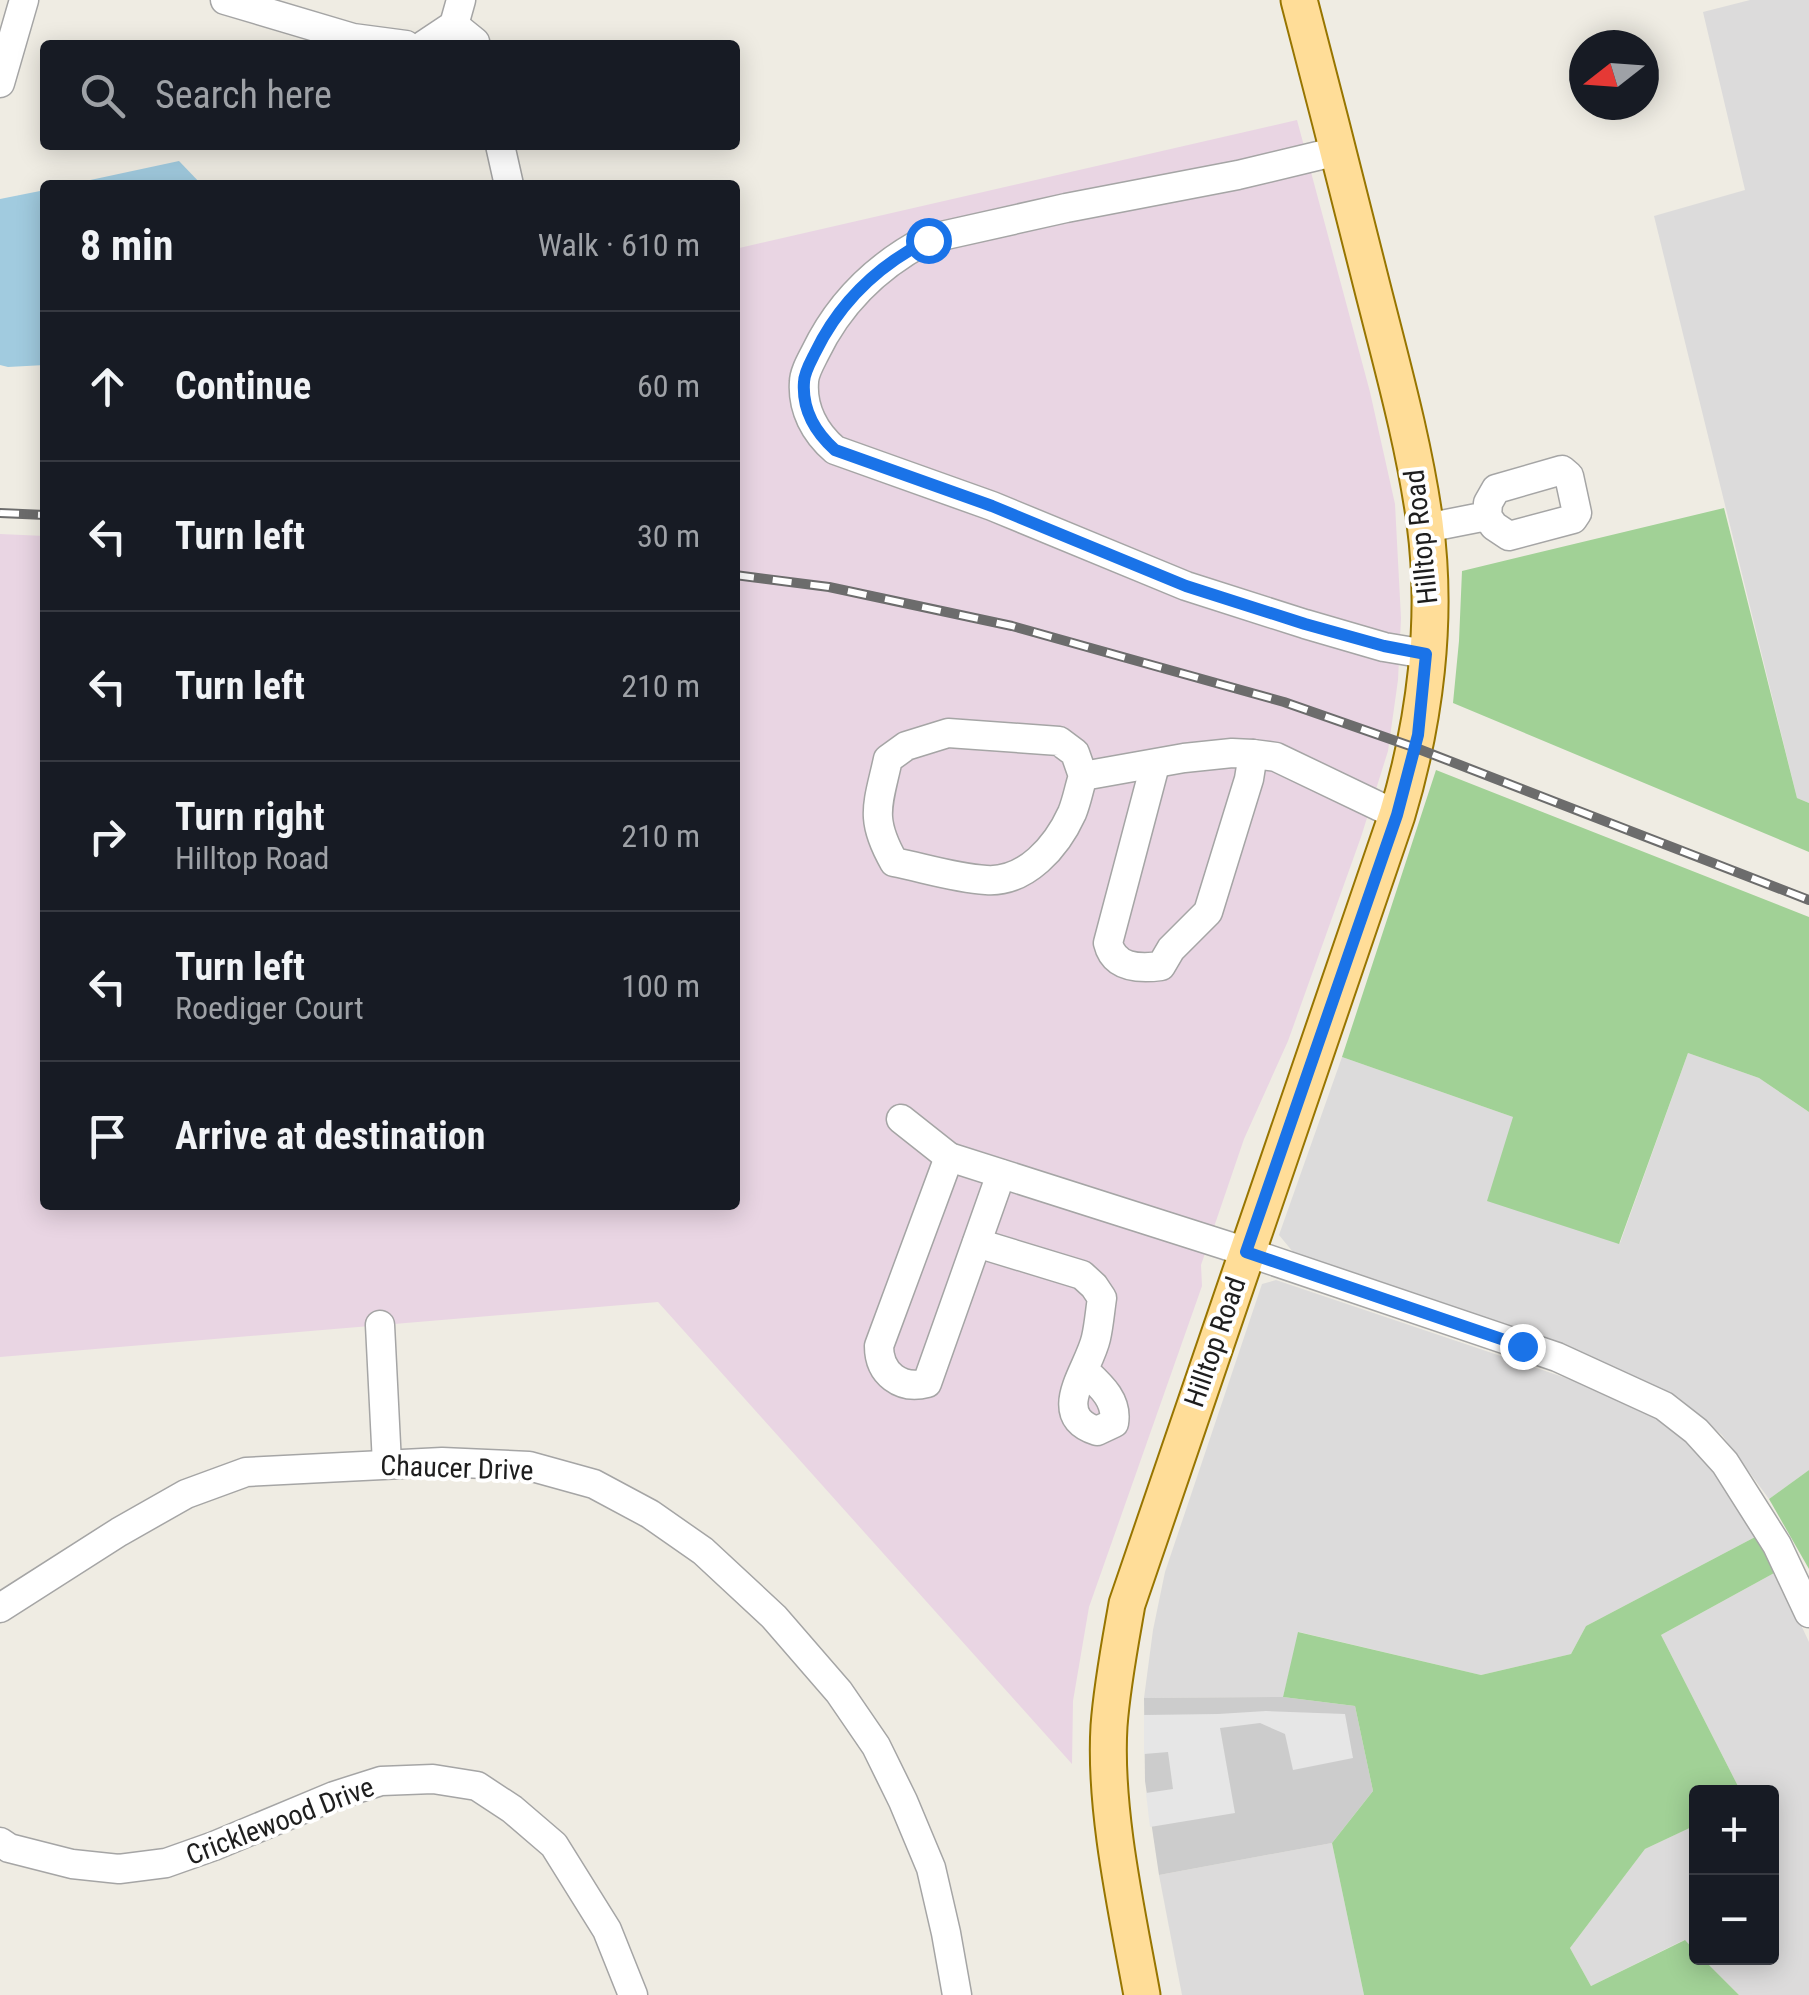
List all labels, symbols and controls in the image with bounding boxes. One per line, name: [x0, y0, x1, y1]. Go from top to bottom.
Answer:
north arrow: [1569, 30, 1659, 120]
search box: [40, 40, 740, 150]
icon: search: [75, 68, 130, 123]
text: Search here: [155, 73, 332, 117]
route start: [906, 218, 952, 264]
text: 8 min: [80, 221, 173, 270]
text: Walk · 610 m: [538, 226, 700, 264]
icon: ahead: [80, 359, 135, 414]
text: Continue: [175, 364, 311, 408]
text: 60 m: [637, 367, 700, 405]
street label: Hilltop Road: [1398, 468, 1444, 606]
icon: left: [80, 509, 135, 564]
text: Turn left: [175, 514, 305, 558]
text: 30 m: [637, 517, 700, 555]
icon: left: [80, 659, 135, 714]
text: Turn left: [175, 664, 305, 708]
text: 210 m: [621, 667, 700, 705]
text: Turn right: [175, 795, 325, 839]
icon: right: [80, 809, 135, 864]
text: 210 m: [621, 817, 700, 855]
text: Hilltop Road: [175, 839, 329, 877]
text: Turn left: [175, 945, 305, 989]
icon: left: [80, 959, 135, 1014]
text: 100 m: [621, 967, 700, 1005]
text: Roediger Court: [175, 989, 364, 1027]
icon: arrive: [80, 1109, 135, 1164]
text: Arrive at destination: [175, 1114, 485, 1158]
street label: Hilltop Road: [1177, 1273, 1253, 1411]
route end: [1500, 1324, 1546, 1370]
street label: Chaucer Drive: [380, 1449, 534, 1487]
street label: Cricklewood Drive: [181, 1770, 379, 1872]
map controls: [1689, 1785, 1779, 1965]
button: +: [1689, 1785, 1779, 1875]
button: −: [1689, 1875, 1779, 1965]

